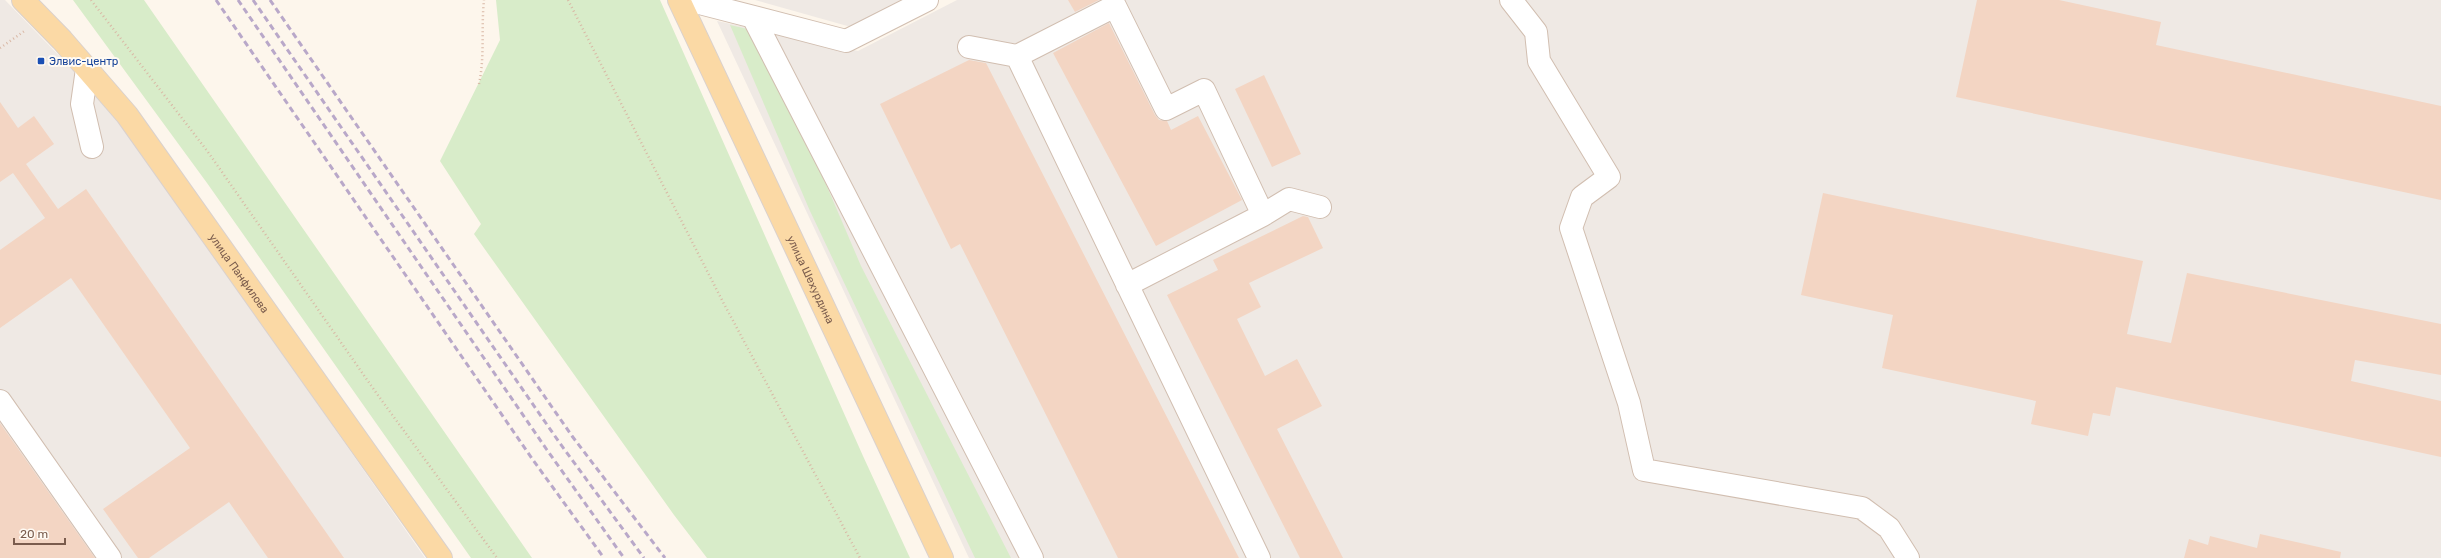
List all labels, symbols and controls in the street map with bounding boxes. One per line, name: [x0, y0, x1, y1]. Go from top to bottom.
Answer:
place label: Элвис-центр: [49, 55, 118, 68]
marker: Элвис-центр: [36, 56, 46, 66]
street label: улица Панфилова: [206, 231, 272, 316]
street label: улица Шехурдина: [784, 233, 837, 326]
scale bar: [14, 520, 65, 546]
text: 20 m: [20, 527, 48, 541]

